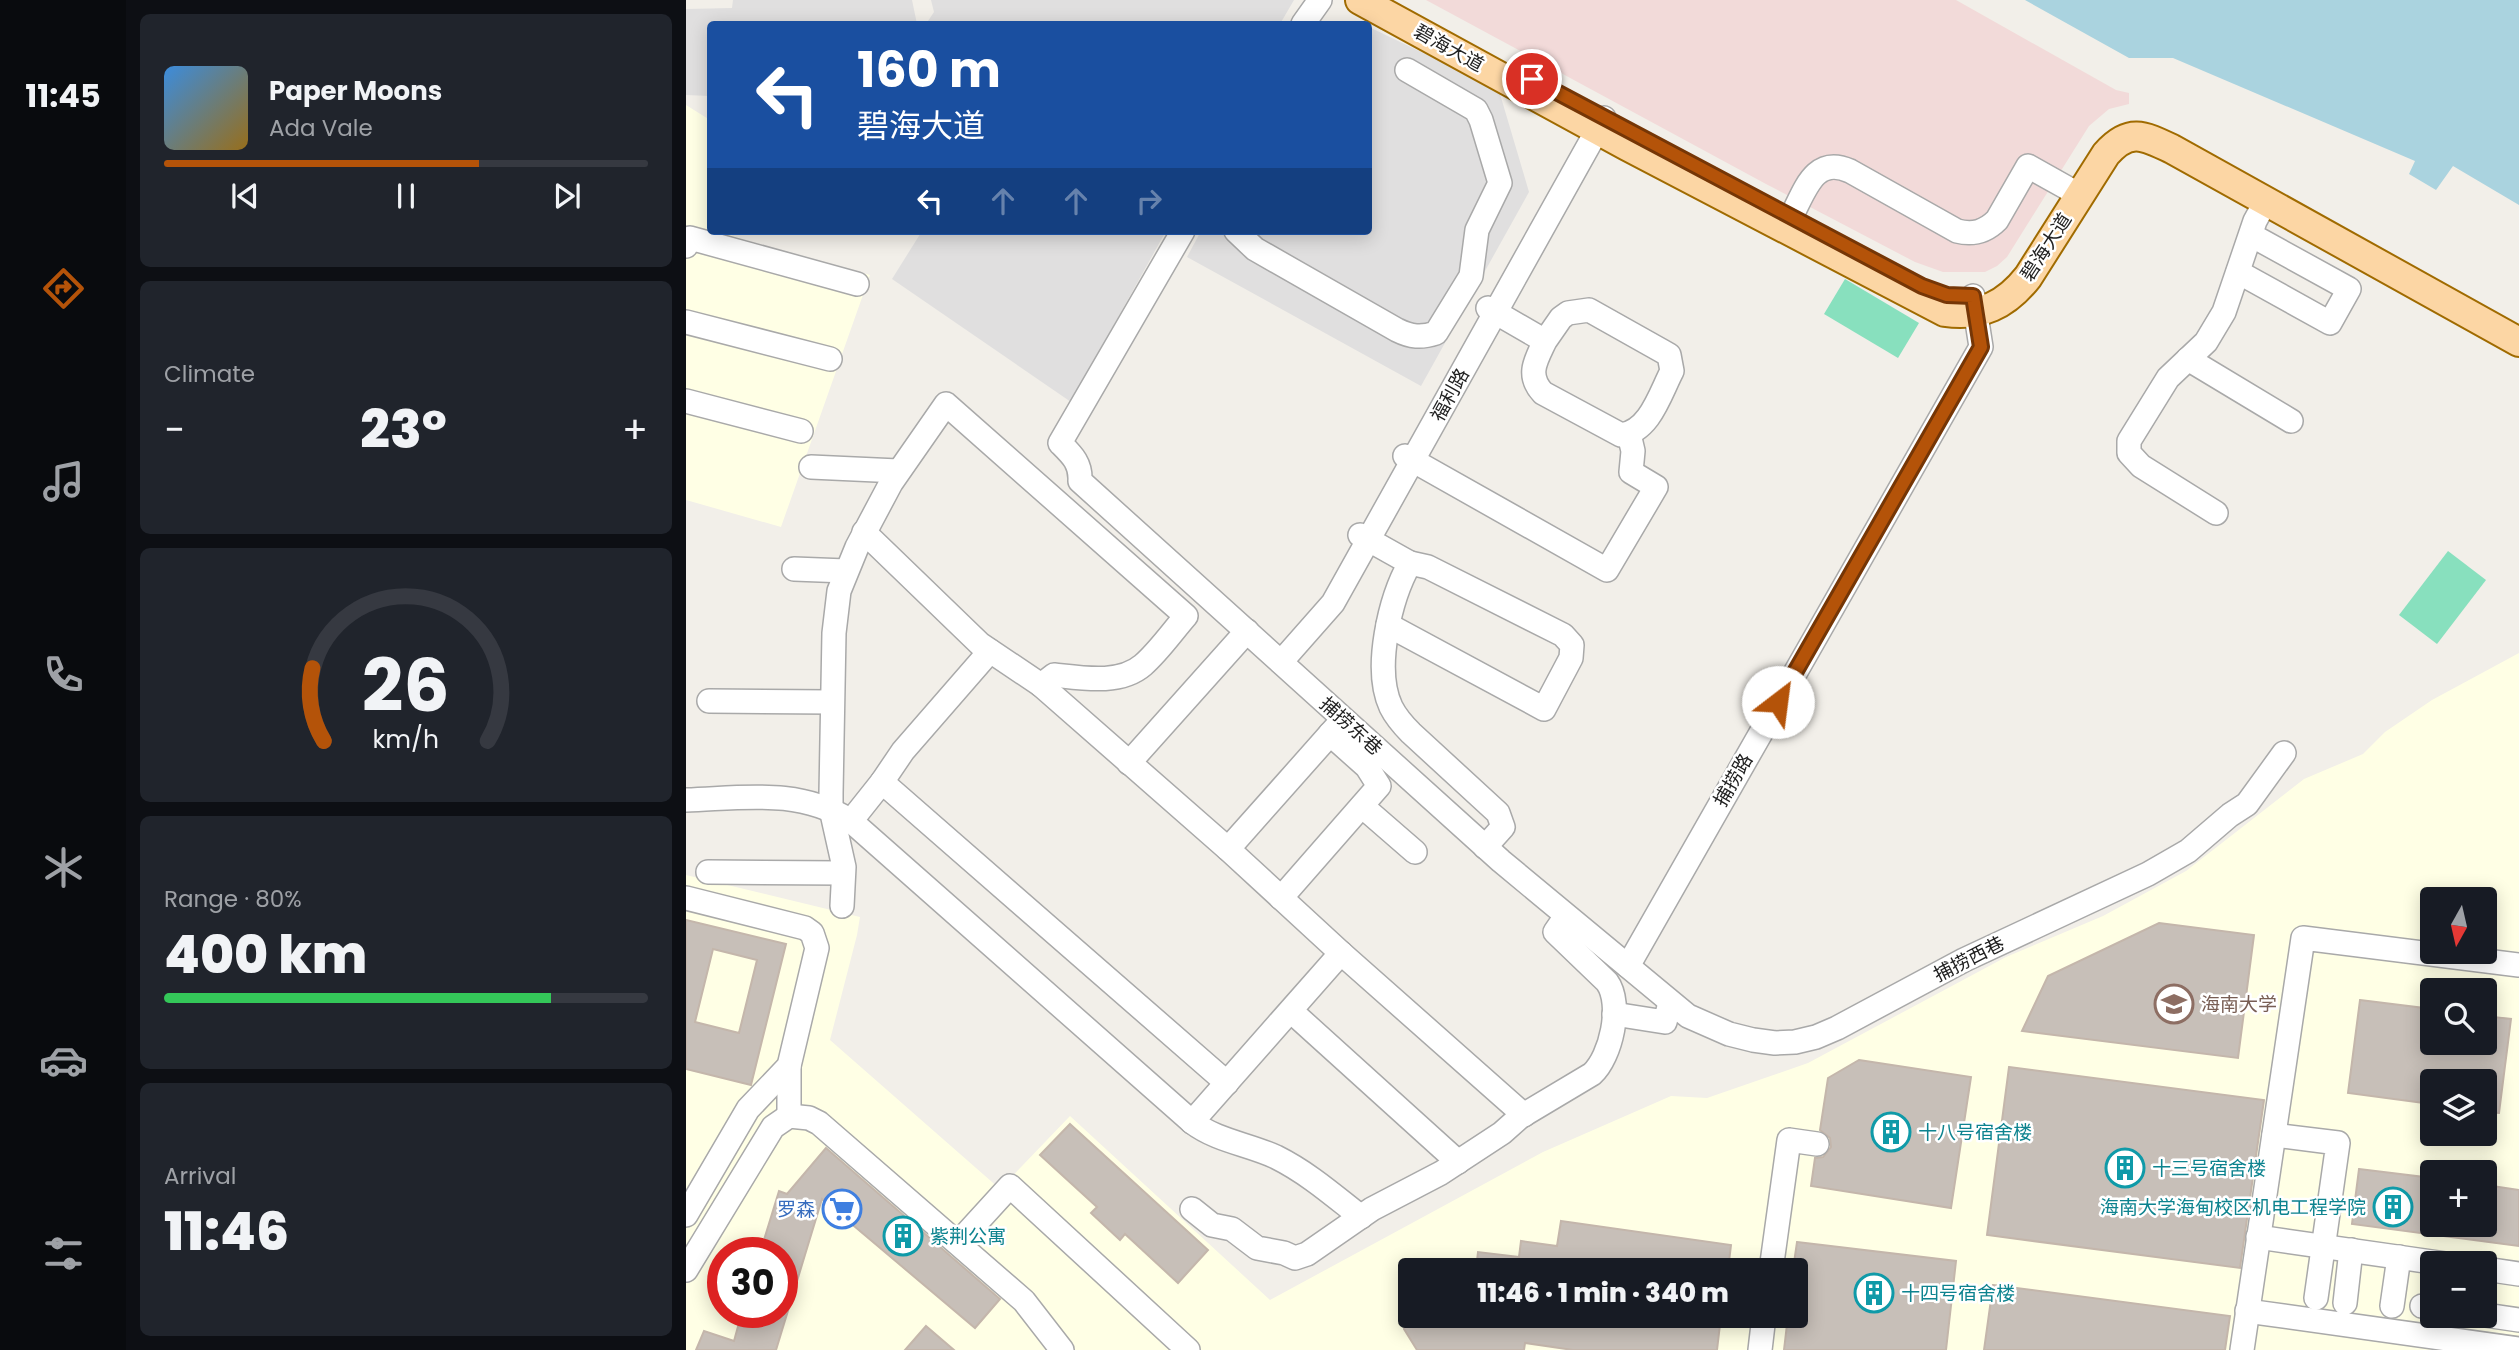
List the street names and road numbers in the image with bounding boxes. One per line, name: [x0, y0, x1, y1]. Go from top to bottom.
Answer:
street label: 碧海大道: [1409, 18, 1489, 78]
street label: 碧海大道: [2014, 208, 2078, 286]
street label: 福利路: [1424, 364, 1476, 426]
street label: 捕捞东巷: [1314, 691, 1388, 761]
street label: 捕捞路: [1707, 749, 1759, 811]
street label: 捕捞西巷: [1929, 930, 2009, 988]

